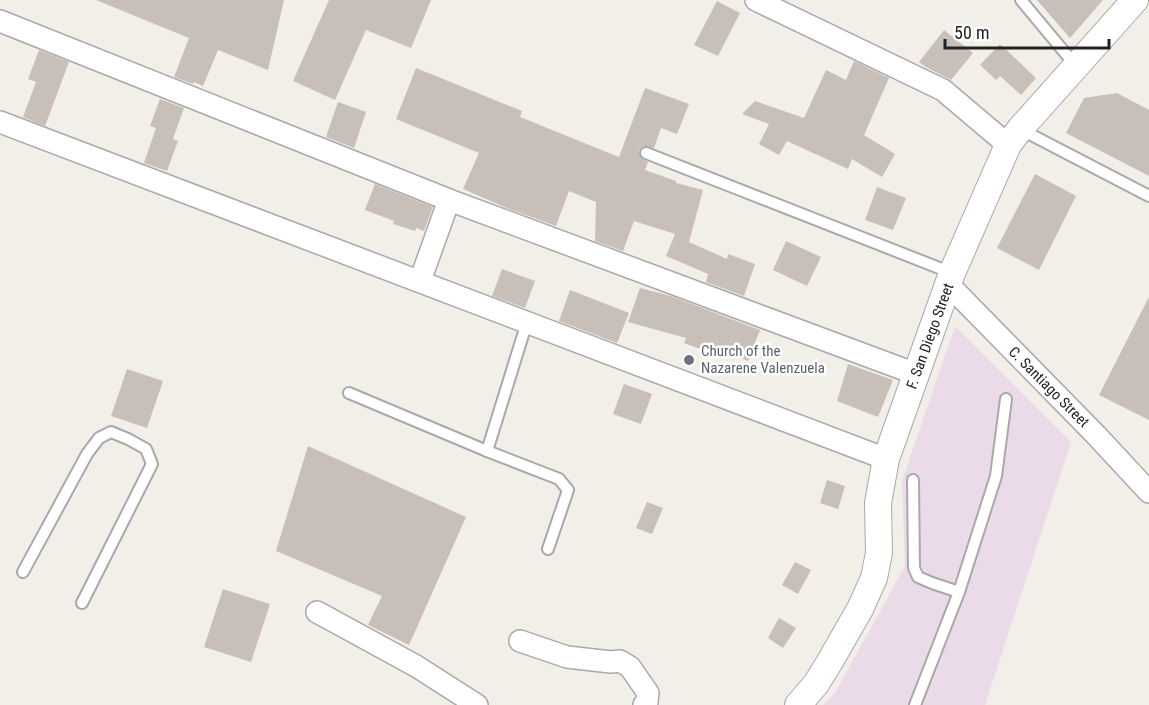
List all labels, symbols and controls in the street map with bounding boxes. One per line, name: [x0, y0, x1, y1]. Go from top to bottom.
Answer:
scale bar: [945, 12, 1108, 50]
text: 50 m: [954, 22, 989, 43]
street label: F. San Diego Street: [903, 281, 957, 391]
place label: Church of the Nazarene Valenzuela: [701, 342, 825, 377]
street label: C. Santiago Street: [1005, 343, 1093, 431]
marker: Church of the Nazarene Valenzuela: [682, 353, 696, 367]

